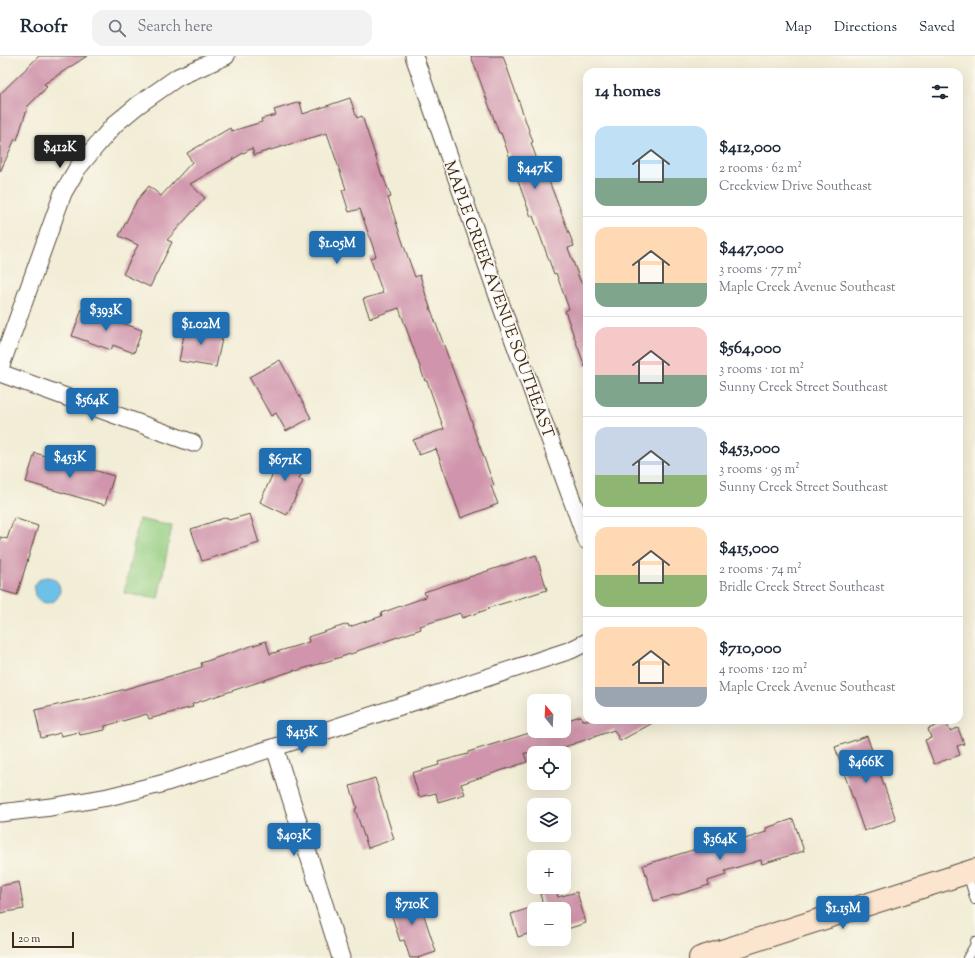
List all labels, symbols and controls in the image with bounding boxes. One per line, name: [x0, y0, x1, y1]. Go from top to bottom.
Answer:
search box: [92, 10, 372, 46]
text: Roofr: [20, 14, 68, 41]
icon: search: [106, 17, 128, 39]
text: Search here: [138, 17, 213, 38]
text: Map: [785, 18, 812, 38]
text: Directions: [834, 18, 897, 38]
text: Saved: [919, 18, 955, 38]
text: 14 homes: [595, 80, 661, 104]
icon: filters: [929, 81, 951, 103]
pin: $412K: [32, 135, 88, 169]
text: $412,000: [719, 136, 781, 160]
text: $412K: [43, 139, 77, 157]
icon: home: [627, 142, 675, 190]
pin: $447K: [507, 156, 563, 190]
street label: MAPLE CREEK AVENUE SOUTHEAST: [437, 158, 559, 442]
text: $447K: [517, 160, 553, 178]
text: 2 rooms · 62 m²: [719, 160, 802, 178]
text: Creekview Drive Southeast: [719, 178, 872, 196]
pin: $1.05M: [304, 231, 370, 265]
text: $1.05M: [318, 235, 356, 253]
text: $447,000: [719, 237, 784, 261]
icon: home: [627, 243, 675, 291]
text: 3 rooms · 77 m²: [719, 261, 802, 279]
text: Maple Creek Avenue Southeast: [719, 279, 895, 297]
pin: $393K: [78, 298, 134, 332]
text: $393K: [89, 302, 123, 320]
pin: $1.02M: [168, 312, 234, 346]
text: $1.02M: [181, 316, 221, 334]
text: $564,000: [719, 337, 781, 361]
icon: home: [627, 343, 675, 391]
text: 3 rooms · 101 m²: [719, 361, 804, 379]
text: Sunny Creek Street Southeast: [719, 379, 888, 397]
pin: $564K: [64, 388, 120, 422]
text: $564K: [75, 392, 109, 410]
text: $453,000: [719, 437, 780, 461]
icon: home: [627, 443, 675, 491]
pin: $453K: [42, 445, 98, 479]
pin: $671K: [257, 448, 313, 482]
text: $453K: [54, 449, 86, 467]
text: $671K: [268, 452, 302, 470]
text: 3 rooms · 95 m²: [719, 461, 800, 479]
text: Sunny Creek Street Southeast: [719, 479, 888, 497]
text: $415,000: [719, 537, 779, 561]
icon: home: [627, 543, 675, 591]
text: 2 rooms · 74 m²: [719, 561, 802, 579]
text: Bridle Creek Street Southeast: [719, 579, 885, 597]
text: $710,000: [719, 637, 781, 661]
icon: home: [627, 643, 675, 691]
text: 4 rooms · 120 m²: [719, 661, 807, 679]
text: Maple Creek Avenue Southeast: [719, 679, 895, 697]
north arrow: [527, 694, 571, 738]
map controls: [527, 694, 571, 946]
pin: $415K: [274, 720, 330, 754]
text: $415K: [286, 724, 318, 742]
button: locate: [527, 746, 571, 790]
pin: $466K: [838, 750, 894, 784]
text: $466K: [848, 754, 884, 772]
button: layers: [527, 798, 571, 842]
pin: $403K: [266, 823, 322, 857]
text: $403K: [277, 827, 311, 845]
pin: $364K: [692, 827, 748, 861]
text: $364K: [703, 831, 737, 849]
button: +: [527, 850, 571, 894]
pin: $710K: [384, 892, 440, 926]
text: $710K: [395, 896, 429, 914]
pin: $1.15M: [810, 896, 876, 930]
text: $1.15M: [825, 900, 861, 918]
button: −: [527, 902, 571, 946]
scale bar: [12, 930, 74, 949]
text: 20 m: [18, 931, 40, 947]

